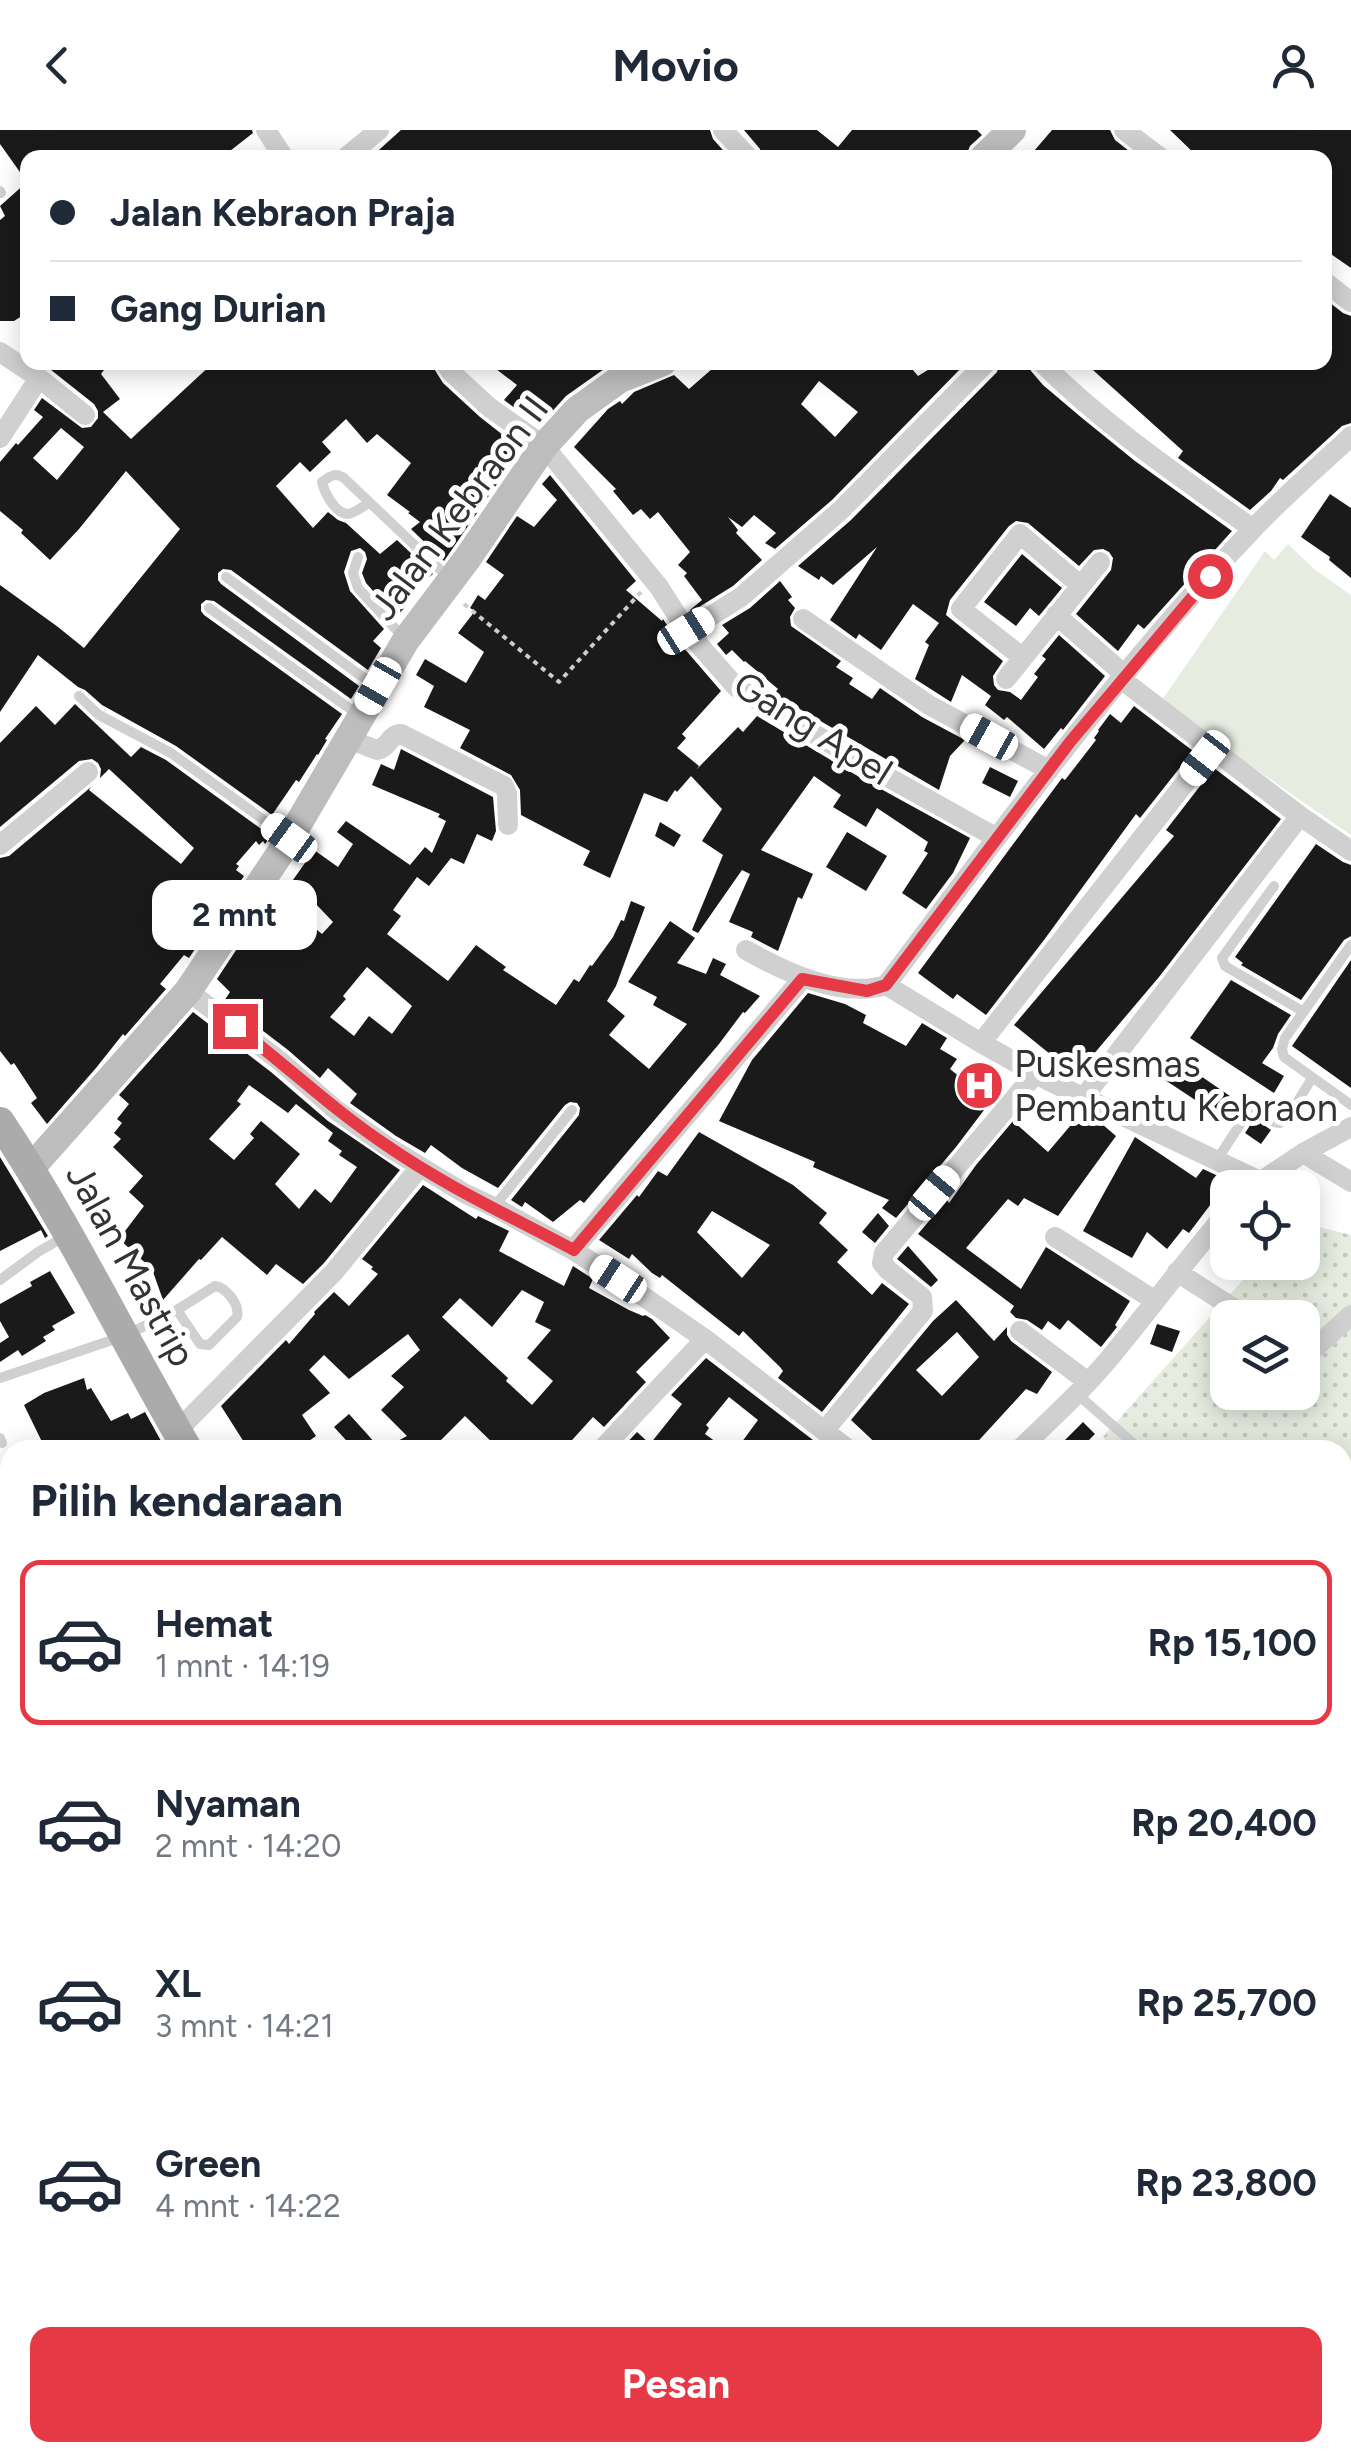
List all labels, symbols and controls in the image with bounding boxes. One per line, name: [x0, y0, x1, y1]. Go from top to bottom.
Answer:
icon: back: [30, 38, 85, 93]
text: Movio: [612, 38, 739, 92]
icon: person: [1266, 38, 1321, 93]
text: Jalan Kebraon Praja: [110, 190, 456, 236]
text: Gang Durian: [110, 286, 326, 332]
street label: Jalan Kebraon II: [360, 387, 558, 629]
route start: [1188, 554, 1233, 599]
car: [653, 602, 719, 660]
car: [350, 653, 406, 719]
street label: Gang Apel: [725, 661, 901, 795]
car: [955, 709, 1023, 765]
car: [1175, 725, 1235, 791]
car: [256, 808, 322, 868]
callout: 2 mnt: [152, 881, 318, 951]
text: 2 mnt: [192, 896, 277, 934]
route end: [213, 1004, 258, 1049]
place label: Puskesmas Pembantu Kebraon: [1014, 1041, 1338, 1131]
hospital icon: Puskesmas Pembantu Kebraon: [953, 1060, 1005, 1112]
street label: Jalan Mastrip: [56, 1155, 206, 1375]
car: [903, 1160, 965, 1226]
map controls: [1210, 1170, 1320, 1410]
button: locate: [1210, 1170, 1320, 1280]
car: [585, 1250, 651, 1308]
button: layers: [1210, 1300, 1320, 1410]
text: Pilih kendaraan: [30, 1473, 343, 1527]
icon: car: [35, 1598, 125, 1688]
text: Hemat: [155, 1601, 273, 1647]
text: Rp 15,100: [1147, 1620, 1317, 1666]
text: 1 mnt · 14:19: [155, 1647, 330, 1685]
icon: car: [35, 1778, 125, 1868]
text: Nyaman: [155, 1781, 301, 1827]
text: Rp 20,400: [1131, 1800, 1317, 1846]
text: 2 mnt · 14:20: [155, 1827, 342, 1865]
icon: car: [35, 1958, 125, 2048]
text: XL: [155, 1961, 201, 2007]
text: Rp 25,700: [1136, 1980, 1317, 2026]
text: 3 mnt · 14:21: [155, 2007, 334, 2045]
icon: car: [35, 2138, 125, 2228]
text: Green: [155, 2141, 261, 2187]
text: Rp 23,800: [1135, 2160, 1317, 2206]
text: 4 mnt · 14:22: [155, 2187, 341, 2225]
button: Pesan: [30, 2327, 1322, 2442]

